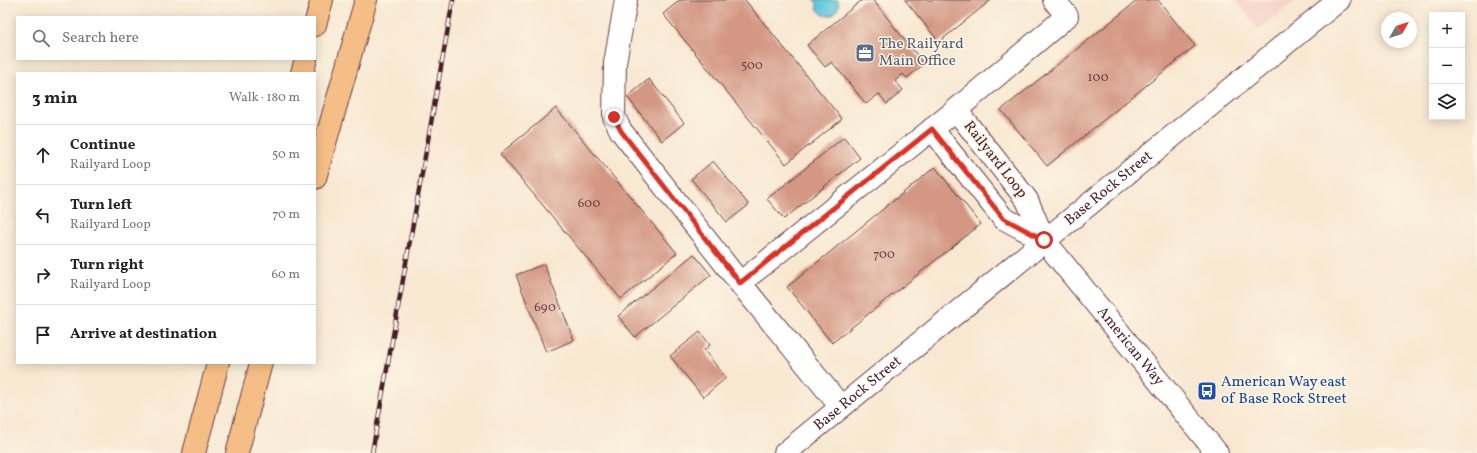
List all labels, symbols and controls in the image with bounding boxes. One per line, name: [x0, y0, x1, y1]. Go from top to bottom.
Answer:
north arrow: [1381, 12, 1417, 48]
map controls: [1429, 12, 1465, 120]
button: +: [1429, 12, 1465, 48]
search box: [16, 16, 316, 60]
icon: search: [30, 27, 52, 49]
text: Search here: [62, 28, 139, 49]
place label: The Railyard Main Office: [879, 34, 964, 72]
office icon: The Railyard Main Office: [854, 42, 876, 64]
button: −: [1429, 48, 1465, 84]
house number: 500: [741, 57, 763, 75]
house number: 100: [1088, 69, 1109, 87]
button: layers: [1429, 84, 1465, 120]
text: 3 min: [32, 87, 78, 110]
text: Walk · 180 m: [229, 89, 300, 107]
route end: [605, 108, 623, 126]
street label: Railyard Loop: [958, 117, 1032, 203]
text: Continue: [70, 135, 135, 156]
icon: ahead: [32, 144, 54, 166]
text: 50 m: [272, 146, 300, 164]
street label: Base Rock Street: [1060, 146, 1157, 231]
text: Railyard Loop: [70, 156, 151, 174]
text: Turn left: [70, 195, 132, 216]
house number: 600: [578, 195, 600, 213]
icon: left: [32, 204, 54, 226]
text: 70 m: [272, 206, 300, 224]
text: Railyard Loop: [70, 216, 151, 234]
route start: [1035, 231, 1053, 249]
house number: 700: [873, 246, 895, 264]
text: Turn right: [70, 255, 144, 276]
icon: right: [32, 264, 54, 286]
text: 60 m: [272, 266, 300, 284]
text: Railyard Loop: [70, 276, 151, 294]
house number: 690: [534, 299, 556, 317]
street label: American Way: [1092, 302, 1169, 390]
icon: arrive: [32, 324, 54, 346]
text: Arrive at destination: [70, 324, 217, 345]
street label: Base Rock Street: [809, 351, 906, 436]
place label: American Way east of Base Rock Street: [1221, 372, 1347, 410]
bus stop icon: American Way east of Base Rock Street: [1196, 380, 1218, 402]

